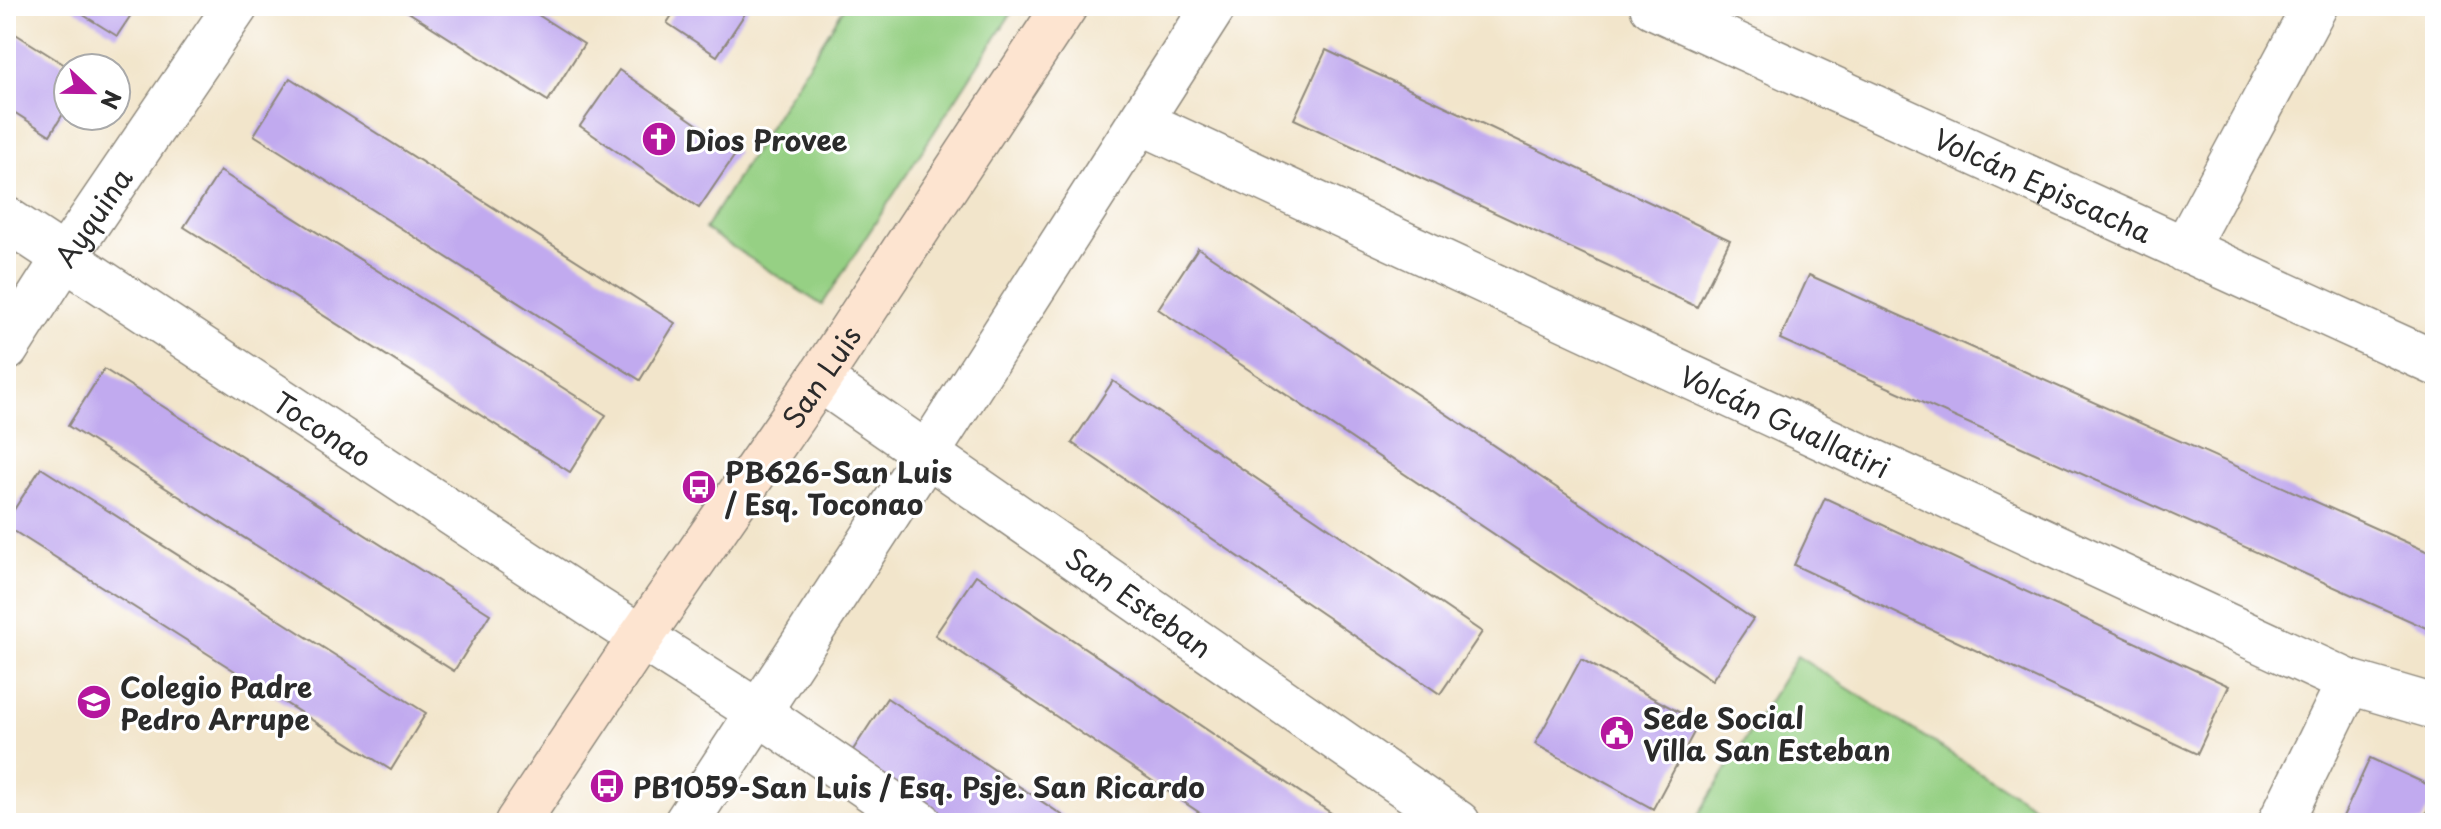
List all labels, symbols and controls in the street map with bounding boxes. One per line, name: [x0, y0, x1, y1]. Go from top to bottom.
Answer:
north arrow: [52, 52, 132, 132]
text: N: [93, 86, 130, 114]
street label: Volcán Episcacha: [1927, 116, 2160, 253]
place label: Dios Provee: [685, 118, 848, 161]
church icon: Dios Provee: [640, 120, 678, 158]
street label: Ayquina: [43, 158, 142, 275]
street label: San Luis: [770, 316, 870, 436]
street label: Volcán Guallatiri: [1673, 353, 1897, 488]
street label: Toconao: [265, 380, 381, 477]
place label: PB626-San Luis / Esq. Toconao: [724, 450, 953, 525]
bus stop icon: PB626-San Luis / Esq. Toconao: [680, 468, 718, 506]
street label: San Esteban: [1057, 535, 1221, 668]
place label: Colegio Padre Pedro Arrupe: [120, 665, 312, 740]
school or university icon: Colegio Padre Pedro Arrupe: [75, 683, 113, 721]
place label: Sede Social Villa San Esteban: [1643, 696, 1890, 771]
public building icon: Sede Social Villa San Esteban: [1598, 714, 1636, 752]
place label: PB1059-San Luis / Esq. Psje. San Ricardo: [633, 765, 1205, 808]
bus stop icon: PB1059-San Luis / Esq. Psje. San Ricardo: [588, 767, 626, 805]

